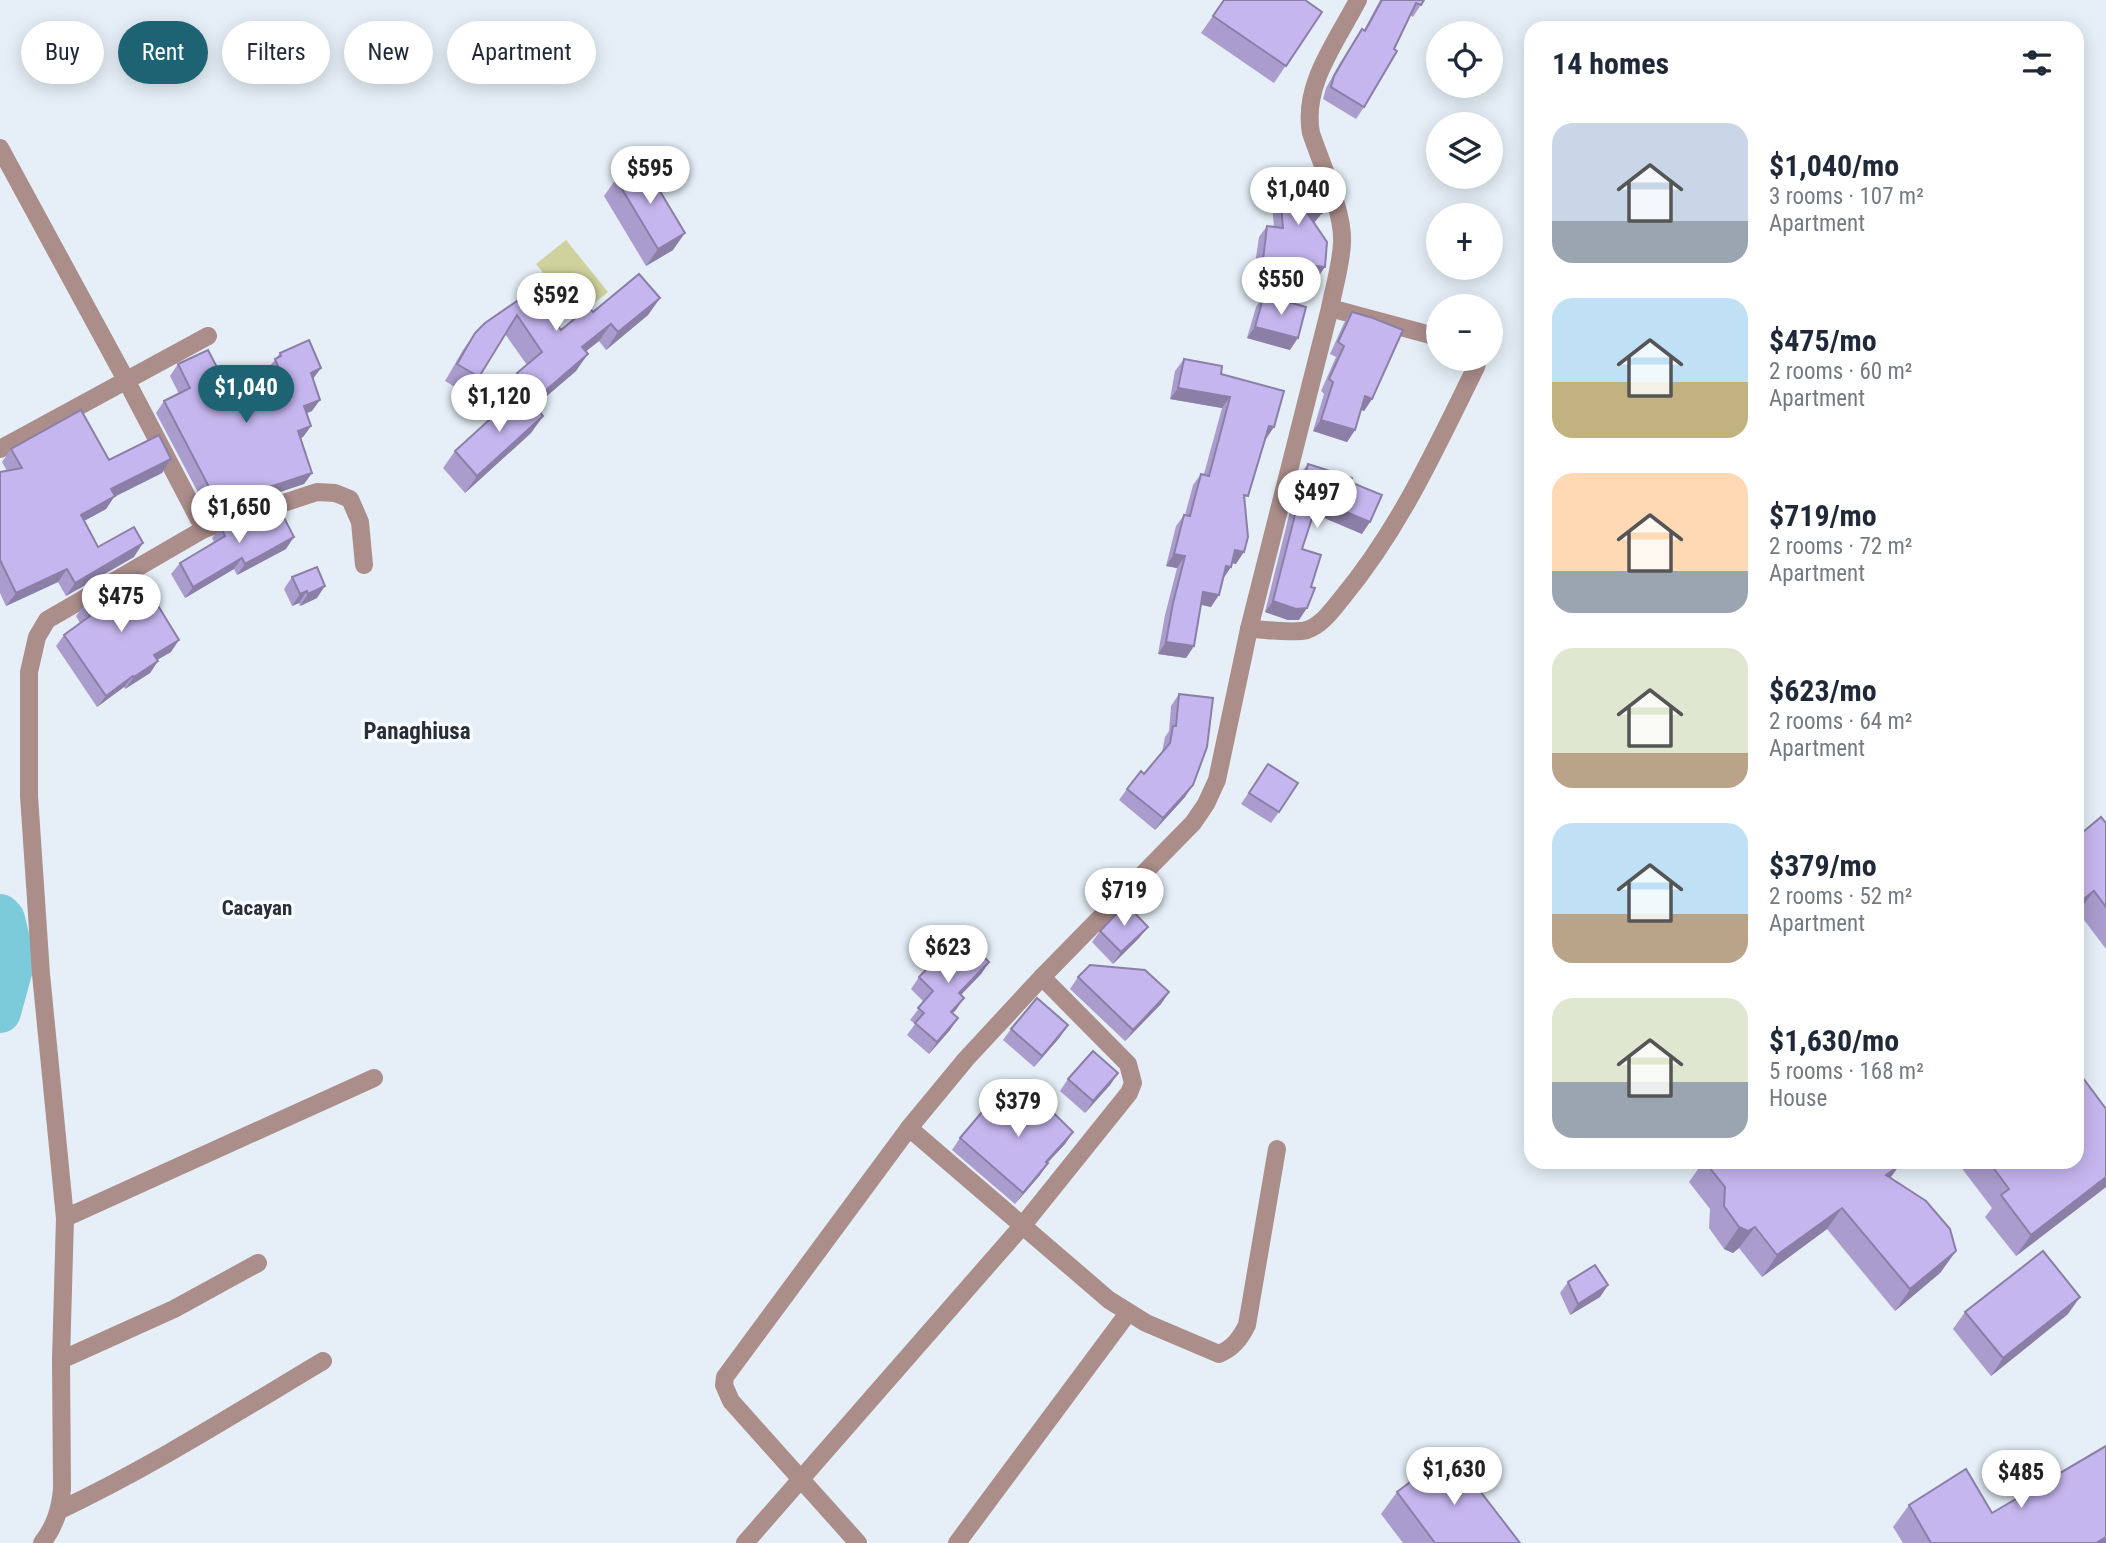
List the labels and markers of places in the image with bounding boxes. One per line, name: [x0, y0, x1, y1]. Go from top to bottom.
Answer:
pin: $595: [609, 146, 691, 206]
pin: $1,040: [1241, 168, 1355, 227]
pin: $550: [1240, 258, 1322, 317]
pin: $592: [515, 274, 597, 333]
pin: $1,040: [189, 366, 303, 425]
pin: $1,120: [442, 374, 556, 434]
pin: $497: [1276, 470, 1358, 530]
pin: $1,650: [182, 486, 296, 545]
pin: $475: [80, 574, 162, 634]
pin: $719: [1083, 869, 1165, 928]
pin: $623: [907, 926, 989, 985]
pin: $379: [977, 1080, 1059, 1139]
pin: $1,630: [1397, 1448, 1511, 1507]
pin: $485: [1980, 1450, 2062, 1510]

